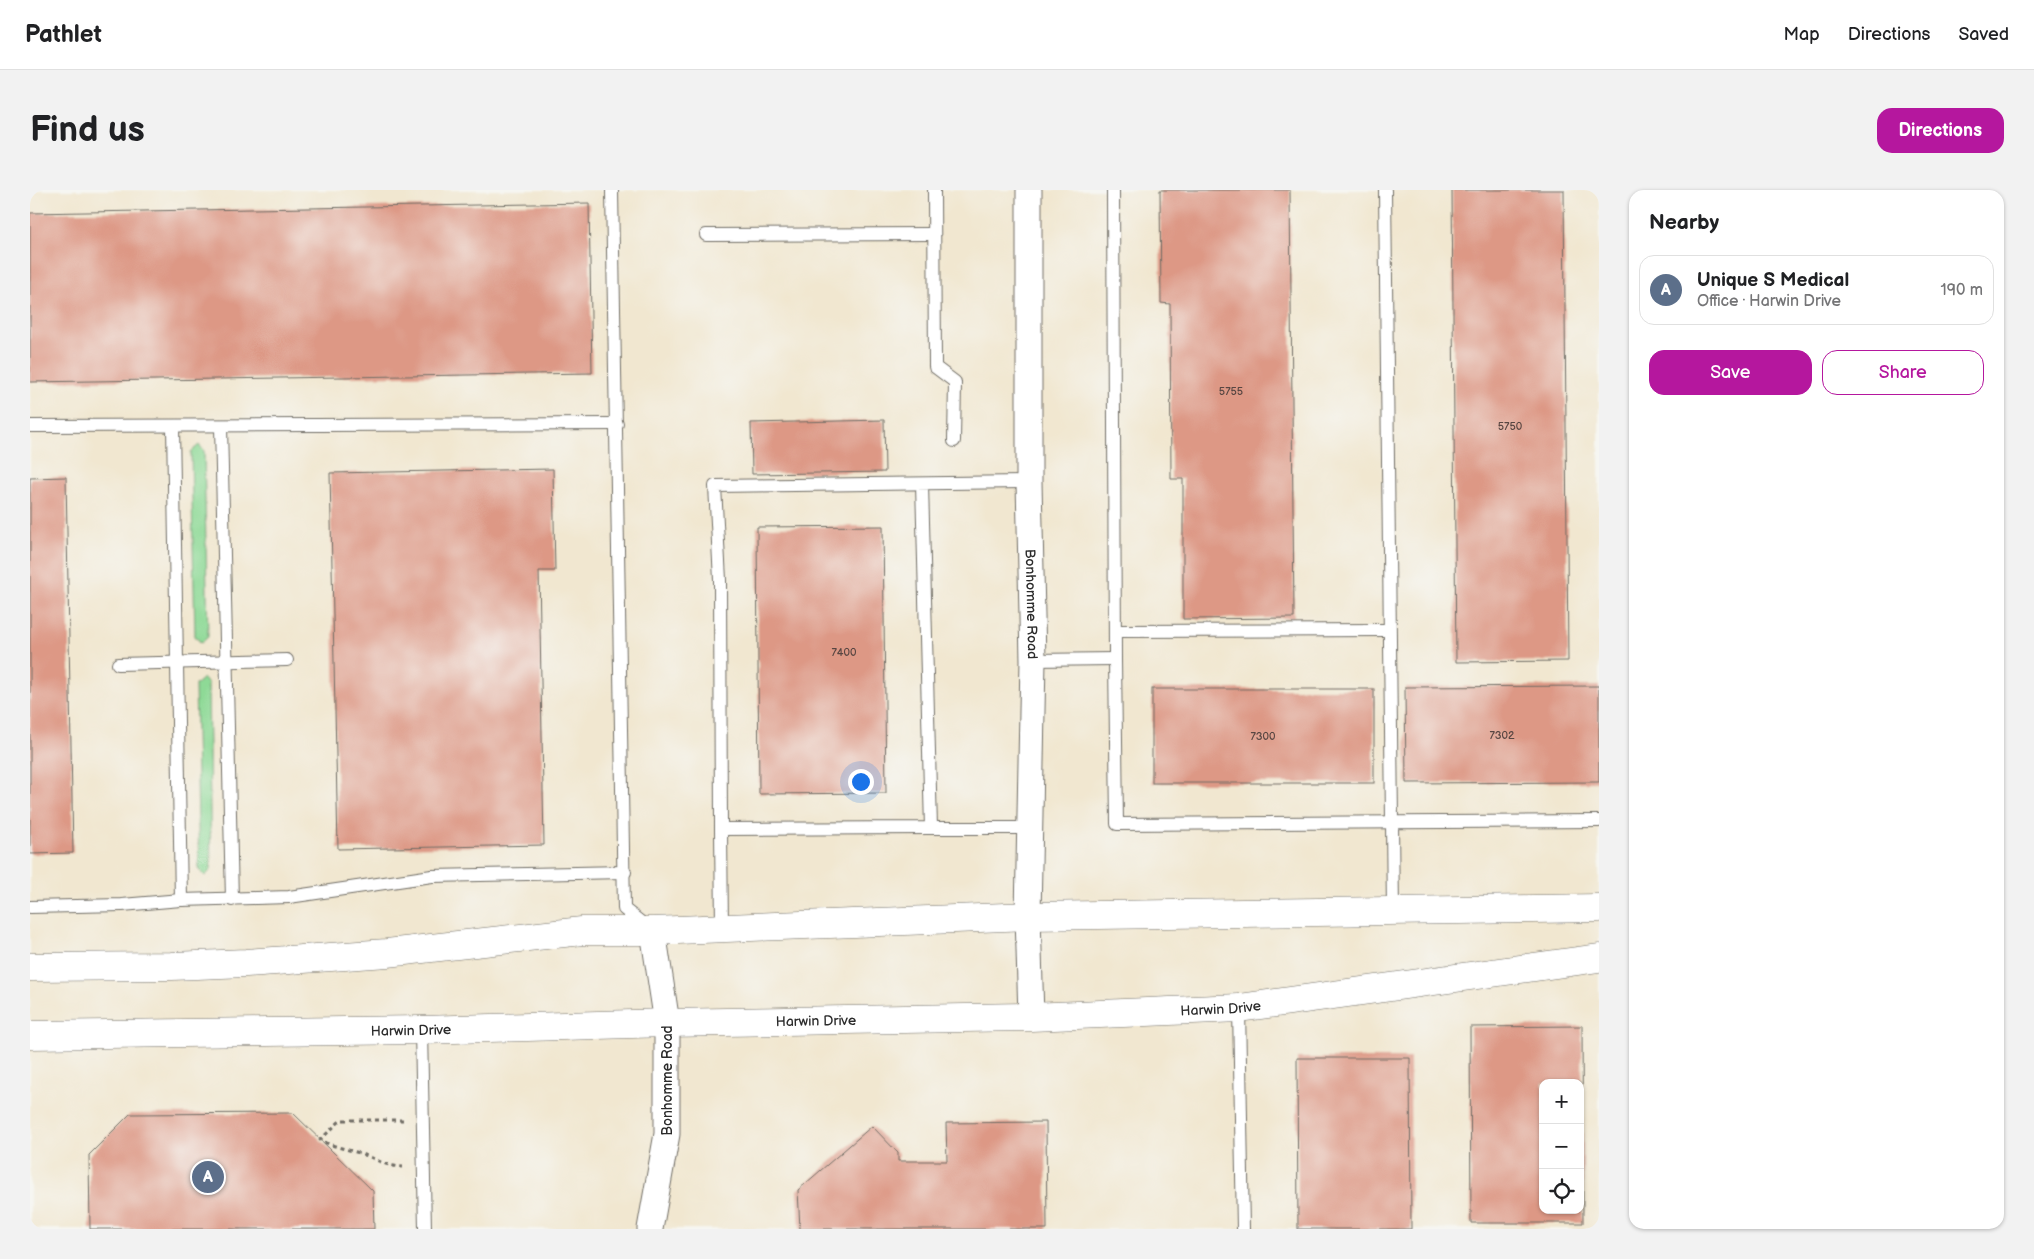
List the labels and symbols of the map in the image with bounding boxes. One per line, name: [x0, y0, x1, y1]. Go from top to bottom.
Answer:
house number: 5755: [1219, 385, 1243, 398]
house number: 5750: [1498, 420, 1523, 433]
street label: Bonhomme Road: [1022, 549, 1041, 659]
house number: 7400: [831, 646, 857, 659]
house number: 7302: [1489, 729, 1515, 742]
house number: 7300: [1250, 730, 1276, 743]
your location: [848, 769, 874, 795]
street label: Harwin Drive: [1180, 997, 1262, 1020]
street label: Harwin Drive: [775, 1012, 856, 1030]
street label: Harwin Drive: [371, 1021, 452, 1040]
street label: Bonhomme Road: [659, 1025, 676, 1136]
pin: A: [192, 1158, 224, 1196]

